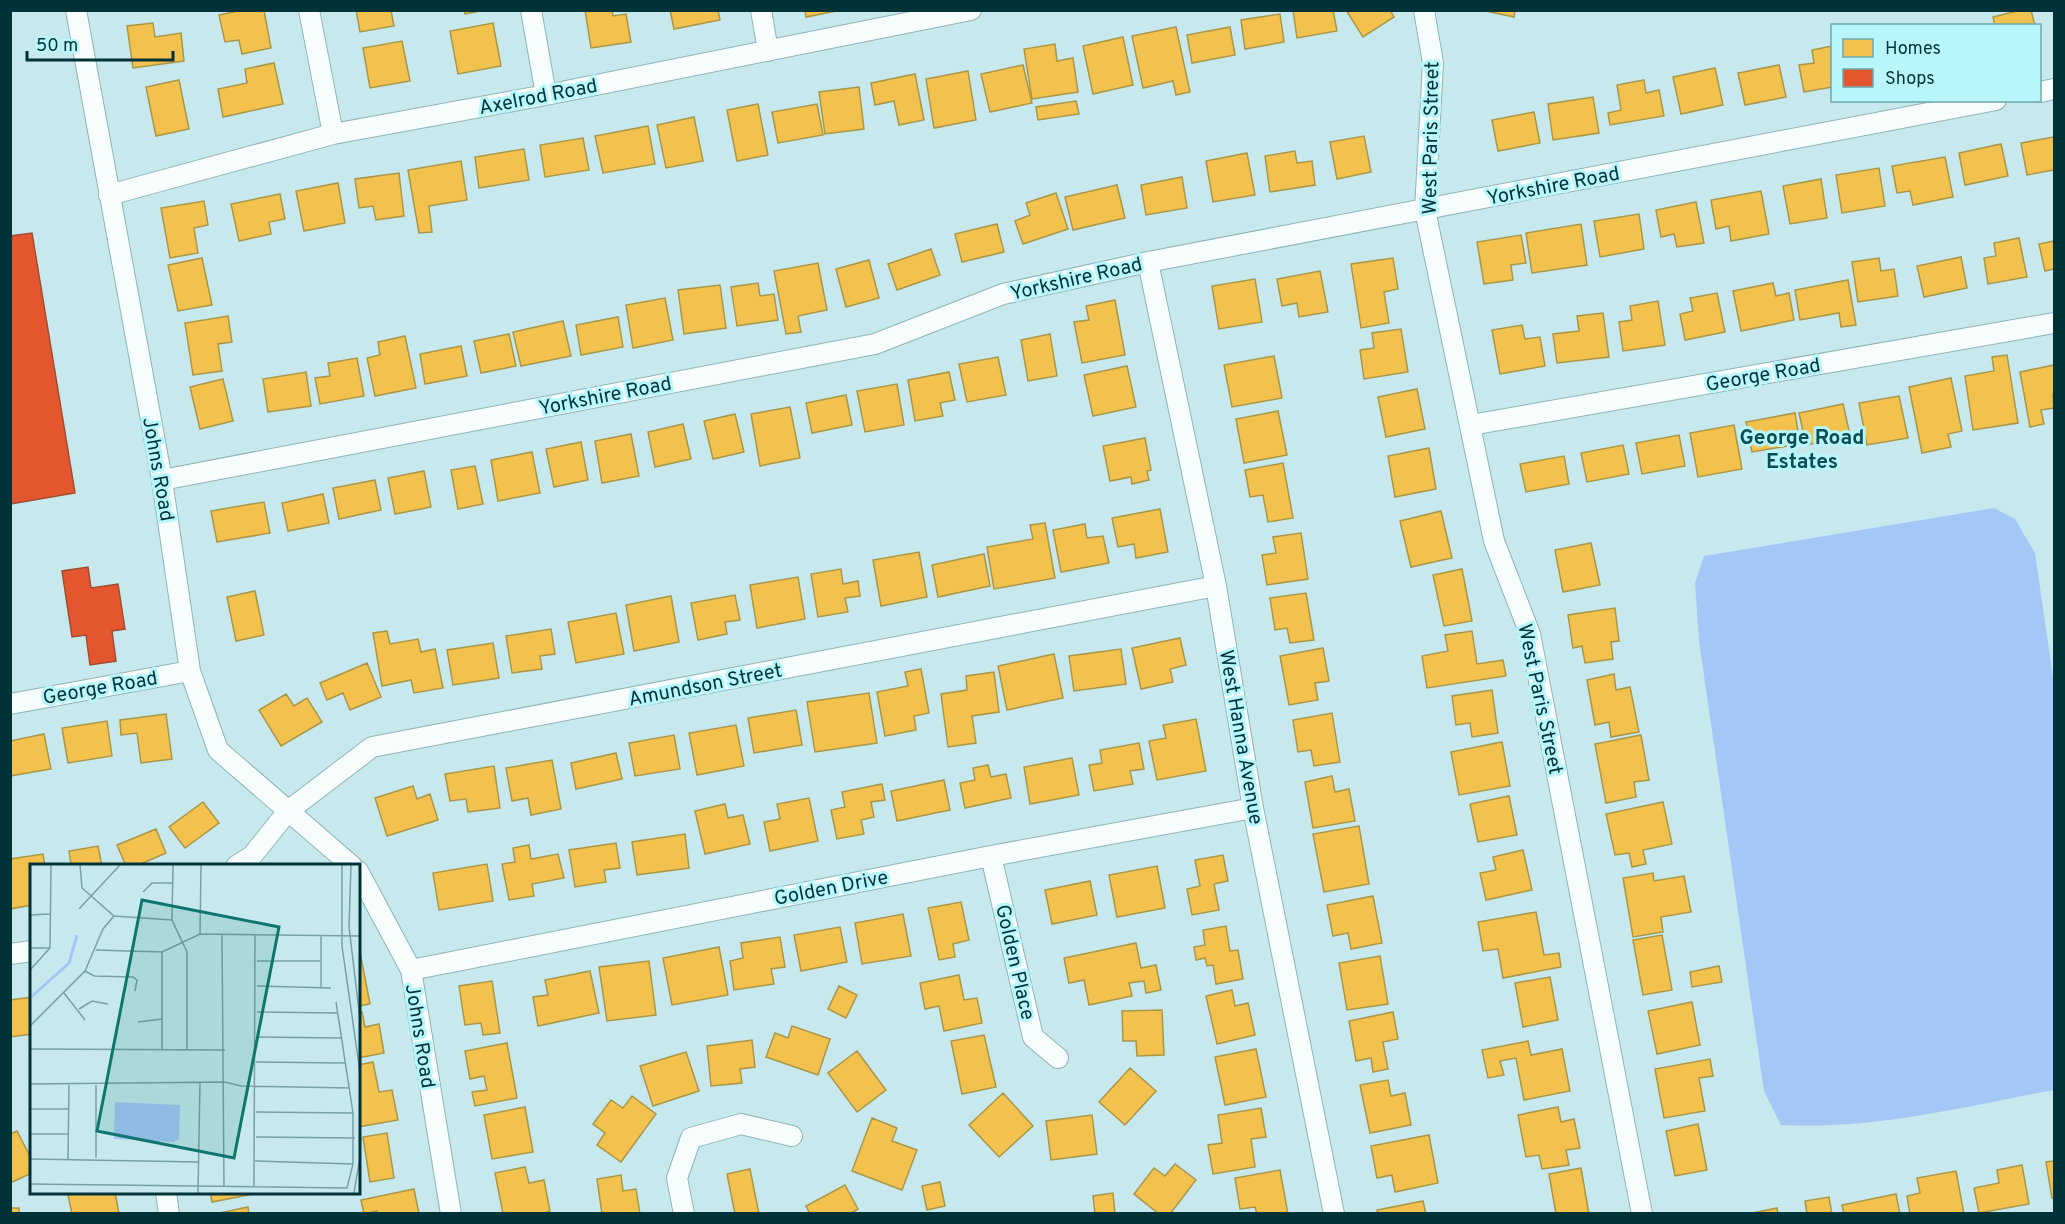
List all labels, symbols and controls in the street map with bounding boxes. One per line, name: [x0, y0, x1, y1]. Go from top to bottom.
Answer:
scale bar: [27, 24, 172, 62]
legend: [1831, 24, 2041, 102]
text: 50 m: [36, 35, 78, 58]
text: Homes: [1885, 38, 1941, 61]
street label: West Paris Street: [1418, 61, 1446, 215]
text: Shops: [1885, 68, 1935, 91]
street label: Axelrod Road: [477, 74, 600, 122]
street label: Yorkshire Road: [1485, 161, 1622, 213]
street label: Yorkshire Road: [1008, 252, 1145, 308]
street label: George Road: [1704, 353, 1823, 399]
street label: Yorkshire Road: [537, 371, 674, 423]
street label: Johns Road: [135, 415, 179, 523]
district label: George Road Estates: [1740, 425, 1864, 476]
street label: West Paris Street: [1510, 622, 1568, 777]
street label: West Hanna Avenue: [1212, 648, 1268, 827]
street label: Amundson Street: [626, 658, 784, 714]
street label: George Road: [41, 666, 160, 712]
inset map: [30, 864, 360, 1194]
street label: Golden Drive: [772, 865, 891, 913]
street label: Golden Place: [988, 902, 1040, 1023]
street label: Johns Road: [398, 982, 440, 1090]

